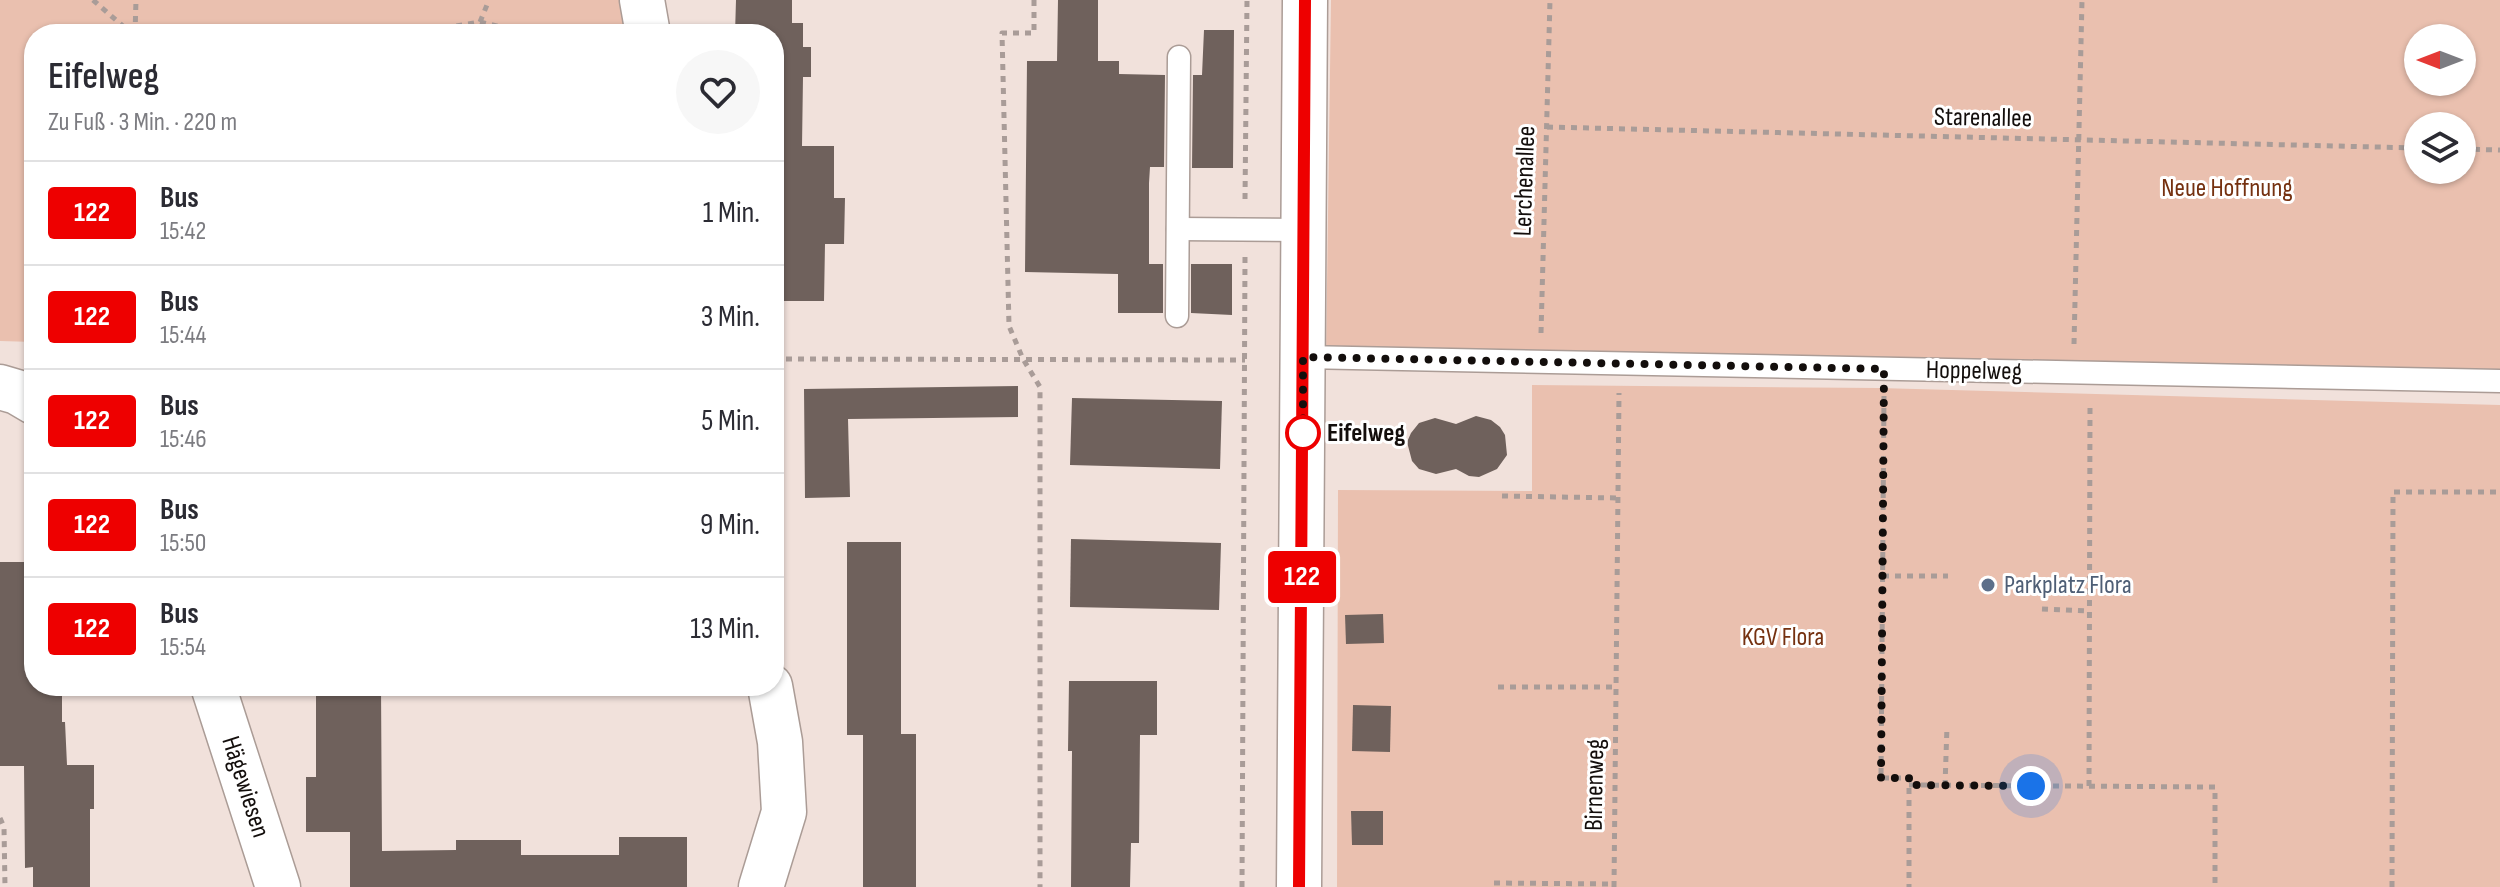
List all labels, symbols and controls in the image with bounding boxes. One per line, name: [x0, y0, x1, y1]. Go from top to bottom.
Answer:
north arrow: [2404, 24, 2476, 96]
map controls: [2404, 24, 2476, 184]
button: heart: [676, 50, 760, 134]
text: Eifelweg: [48, 54, 159, 99]
street label: Starenallee: [1934, 102, 2032, 134]
text: Zu Fuß · 3 Min. · 220 m: [48, 107, 237, 138]
button: layers: [2404, 112, 2476, 184]
street label: Lerchenallee: [1508, 125, 1542, 237]
park label: Neue Hoffnung: [2161, 173, 2293, 204]
text: Bus: [160, 180, 199, 216]
text: 1 Min.: [703, 195, 760, 231]
text: 122: [74, 196, 110, 229]
text: 15:42: [160, 216, 206, 247]
text: Bus: [160, 284, 199, 320]
text: 3 Min.: [701, 299, 760, 335]
text: 122: [74, 300, 110, 333]
text: 15:44: [160, 320, 206, 351]
street label: Hoppelweg: [1926, 355, 2022, 387]
text: Bus: [160, 388, 199, 424]
text: 5 Min.: [701, 403, 760, 439]
text: 122: [74, 404, 110, 437]
marker: Eifelweg: [1286, 416, 1320, 450]
place label: Eifelweg: [1327, 418, 1405, 449]
text: 15:46: [160, 424, 207, 455]
text: Bus: [160, 492, 199, 528]
text: 9 Min.: [700, 507, 760, 543]
text: 122: [74, 508, 110, 541]
text: 15:50: [160, 528, 206, 559]
line badge: 122: [1256, 551, 1348, 603]
text: 122: [1284, 560, 1320, 593]
place label: Parkplatz Flora: [2004, 570, 2132, 601]
marker: Parkplatz Flora: [1979, 576, 1997, 594]
text: Bus: [160, 596, 199, 632]
text: 13 Min.: [690, 611, 760, 647]
text: 122: [74, 612, 110, 645]
park label: KGV Flora: [1742, 622, 1824, 653]
text: 15:54: [160, 632, 206, 663]
street label: Hägewiesen: [215, 732, 276, 841]
street label: Birnenweg: [1579, 739, 1611, 831]
your location: [2011, 766, 2051, 806]

